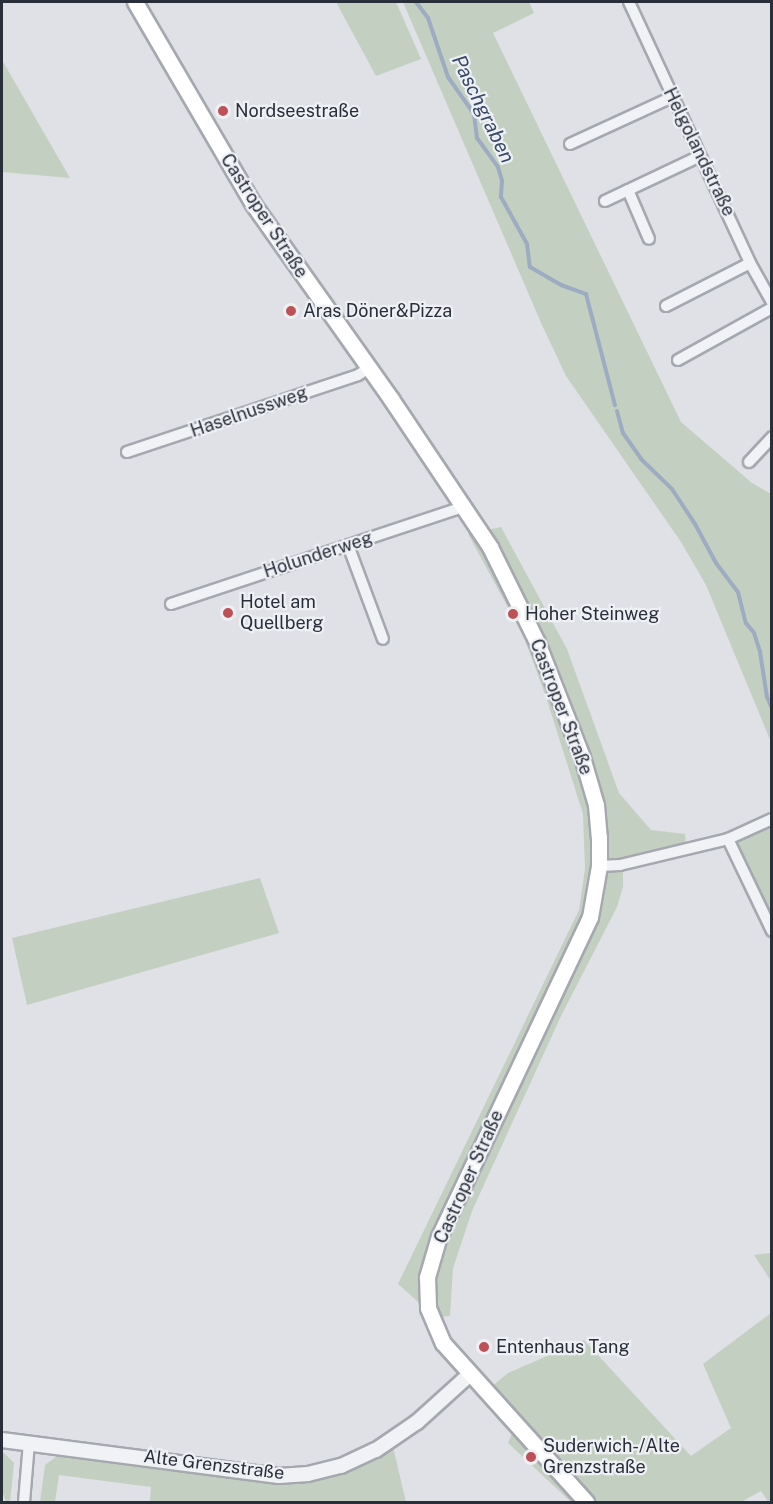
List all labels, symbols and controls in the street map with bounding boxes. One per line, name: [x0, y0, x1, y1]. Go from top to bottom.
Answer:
water label: Paschgraben: [447, 51, 519, 167]
street label: Helgolandstraße: [659, 84, 739, 220]
place label: Nordseestraße: [235, 100, 359, 122]
marker: Nordseestraße: [216, 104, 230, 118]
street label: Castroper Straße: [216, 150, 312, 282]
place label: Aras Döner&Pizza: [303, 300, 452, 322]
marker: Aras Döner&Pizza: [284, 304, 298, 318]
street label: Haselnussweg: [188, 382, 310, 442]
street label: Holunderweg: [261, 527, 375, 583]
place label: Hotel am Quellberg: [240, 592, 324, 634]
place label: Hoher Steinweg: [525, 603, 659, 625]
marker: Hotel am Quellberg: [221, 606, 235, 620]
marker: Hoher Steinweg: [506, 607, 520, 621]
street label: Castroper Straße: [525, 636, 597, 778]
street label: Castroper Straße: [430, 1107, 508, 1247]
place label: Entenhaus Tang: [496, 1336, 630, 1358]
marker: Entenhaus Tang: [477, 1340, 491, 1354]
place label: Suderwich-/Alte Grenzstraße: [543, 1436, 680, 1478]
street label: Alte Grenzstraße: [142, 1446, 286, 1484]
marker: Suderwich-/Alte Grenzstraße: [524, 1450, 538, 1464]

